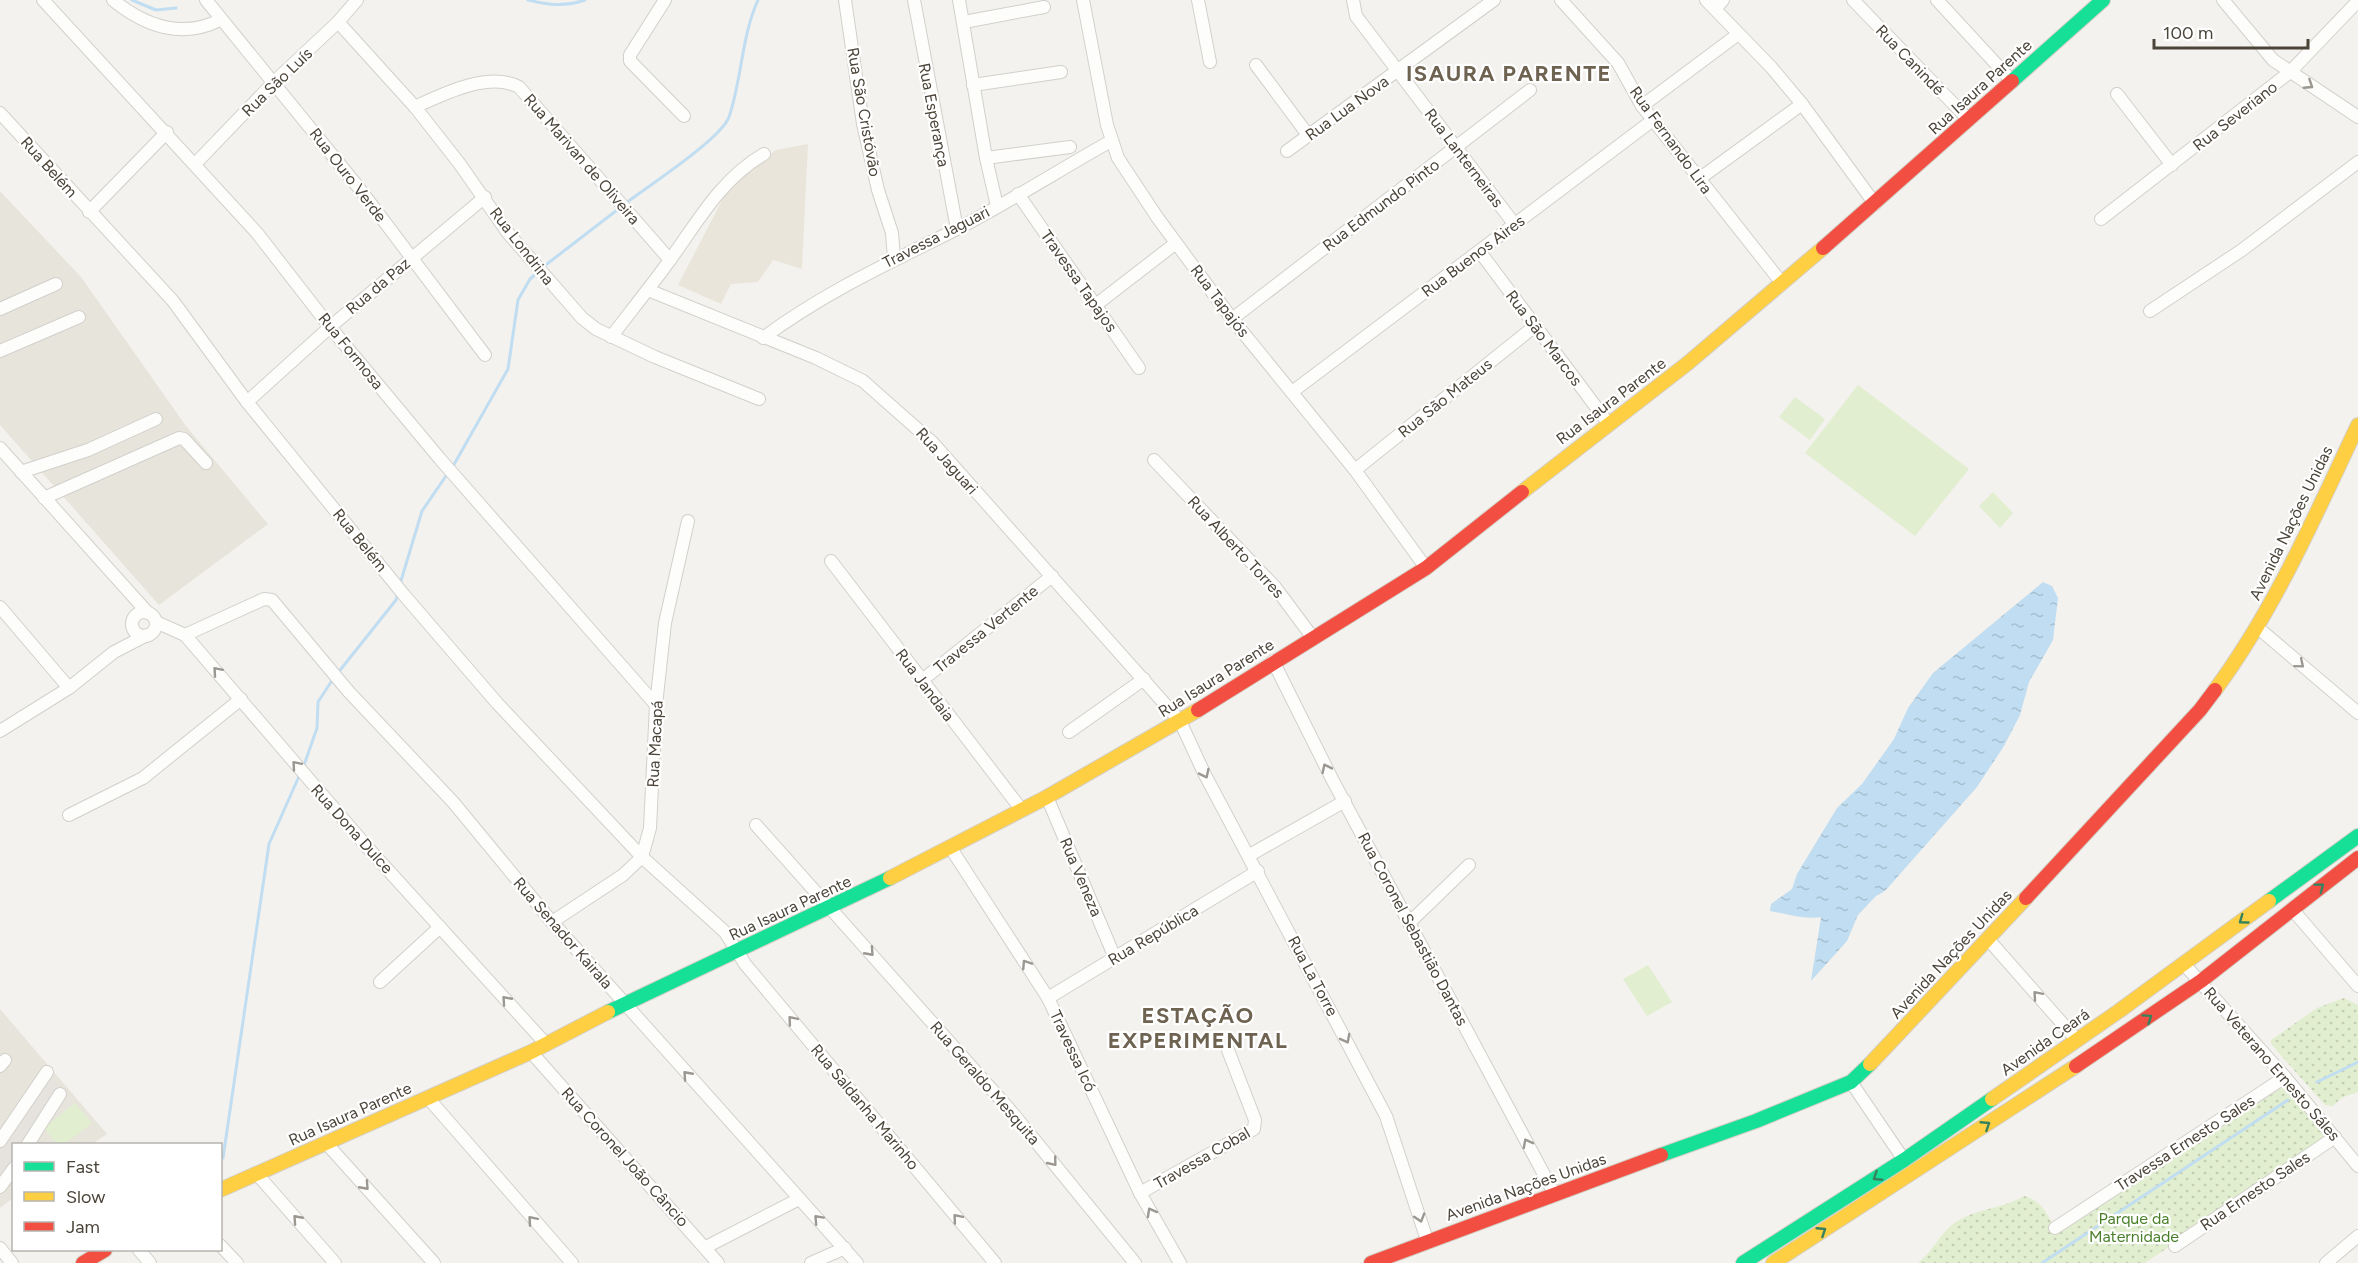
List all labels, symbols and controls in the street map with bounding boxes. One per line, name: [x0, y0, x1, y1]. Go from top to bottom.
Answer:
scale bar: [2154, 12, 2308, 50]
street label: Rua Canindé: [1872, 21, 1948, 99]
text: 100 m: [2163, 22, 2213, 44]
street label: Rua Isaura Parente: [1924, 35, 2036, 138]
street label: Rua São Luís: [238, 44, 316, 120]
street label: Rua São Cristóvão: [843, 46, 885, 178]
district label: ISAURA PARENTE: [1406, 60, 1612, 87]
street label: Rua Esperança: [915, 61, 953, 169]
street label: Rua Lua Nova: [1302, 71, 1392, 145]
street label: Rua Severiano: [2189, 77, 2281, 155]
one-way arrow: [2302, 78, 2313, 89]
street label: Rua Fernando Lira: [1626, 83, 1716, 197]
street label: Rua Marivan de Oliveira: [520, 90, 644, 228]
street label: Rua Lanterneiras: [1421, 105, 1507, 211]
street label: Rua Ouro Verde: [305, 124, 391, 226]
street label: Rua Belém: [17, 133, 81, 201]
street label: Rua Edmundo Pinto: [1319, 155, 1443, 255]
street label: Travessa Jaguari: [879, 202, 993, 272]
street label: Rua Londrina: [486, 203, 558, 289]
street label: Rua Buenos Aires: [1418, 211, 1528, 301]
street label: Travessa Tapajos: [1037, 226, 1121, 336]
street label: Rua da Paz: [342, 254, 414, 318]
street label: Rua Tapajós: [1187, 261, 1253, 341]
street label: Rua São Marcos: [1502, 286, 1586, 390]
street label: Rua Formosa: [314, 309, 388, 393]
street label: Rua Isaura Parente: [1552, 353, 1670, 448]
street label: Rua São Mateus: [1394, 354, 1496, 442]
street label: Rua Jaguari: [912, 424, 982, 498]
street label: Avenida Nações Unidas: [2245, 443, 2337, 603]
street label: Rua Alberto Torres: [1184, 492, 1288, 602]
street label: Rua Belém: [329, 505, 391, 575]
street label: Travessa Vertente: [930, 581, 1042, 677]
street label: Rua Isaura Parente: [1155, 635, 1277, 721]
street label: Rua Jandaia: [892, 645, 958, 725]
one-way arrow: [2293, 657, 2304, 668]
one-way arrow: [213, 668, 224, 678]
street label: Rua Macapá: [643, 700, 667, 788]
one-way arrow: [292, 761, 303, 772]
one-way arrow: [1322, 763, 1334, 774]
one-way arrow: [1197, 768, 1209, 779]
street label: Rua Dona Dulce: [307, 781, 397, 878]
street label: Rua Coronel Sebastião Dantas: [1354, 829, 1472, 1029]
street label: Rua Veneza: [1056, 835, 1106, 919]
street label: Rua Isaura Parente: [726, 871, 854, 945]
street label: Rua Senador Kairala: [509, 873, 617, 993]
one-way arrow: [2314, 884, 2325, 895]
street label: Avenida Nações Unidas: [1886, 886, 2016, 1022]
street label: Rua República: [1105, 901, 1201, 969]
one-way arrow: [2238, 913, 2249, 924]
street label: Rua La Torre: [1284, 933, 1342, 1020]
one-way arrow: [863, 945, 874, 955]
one-way arrow: [1022, 959, 1033, 970]
street label: Rua Veterano Ernesto Sáles: [2200, 983, 2344, 1145]
one-way arrow: [2033, 991, 2044, 1002]
one-way arrow: [503, 996, 514, 1007]
district label: ESTAÇÃO EXPERIMENTAL: [1108, 1002, 1288, 1054]
street label: Avenida Ceará: [1997, 1004, 2093, 1080]
street label: Travessa Icó: [1046, 1007, 1100, 1095]
one-way arrow: [2142, 1014, 2153, 1025]
one-way arrow: [788, 1016, 799, 1027]
street label: Rua Geraldo Mesquita: [926, 1017, 1044, 1149]
one-way arrow: [1339, 1032, 1350, 1043]
street label: Rua Saldanha Marinho: [807, 1040, 923, 1174]
one-way arrow: [683, 1071, 694, 1082]
street label: Rua Isaura Parente: [286, 1078, 415, 1150]
street label: Rua Coronel João Câncio: [557, 1083, 693, 1231]
street label: Travessa Ernesto Sales: [2112, 1091, 2258, 1195]
one-way arrow: [1979, 1121, 1990, 1132]
street label: Travessa Cobal: [1151, 1123, 1253, 1193]
one-way arrow: [1523, 1139, 1534, 1149]
legend: [12, 1143, 222, 1251]
street label: Rua Ernesto Sales: [2197, 1147, 2313, 1235]
street label: Avenida Nações Unidas: [1443, 1149, 1609, 1225]
one-way arrow: [1046, 1155, 1057, 1166]
text: Fast: [66, 1156, 100, 1178]
one-way arrow: [1873, 1170, 1884, 1181]
one-way arrow: [358, 1180, 369, 1190]
text: Slow: [66, 1186, 105, 1208]
one-way arrow: [1147, 1208, 1158, 1219]
park label: Parque da Maternidade: [2089, 1209, 2179, 1246]
one-way arrow: [1413, 1212, 1425, 1223]
one-way arrow: [954, 1214, 965, 1225]
one-way arrow: [293, 1215, 304, 1226]
text: Jam: [66, 1216, 100, 1238]
one-way arrow: [528, 1216, 539, 1227]
one-way arrow: [814, 1216, 825, 1226]
one-way arrow: [1816, 1227, 1826, 1239]

